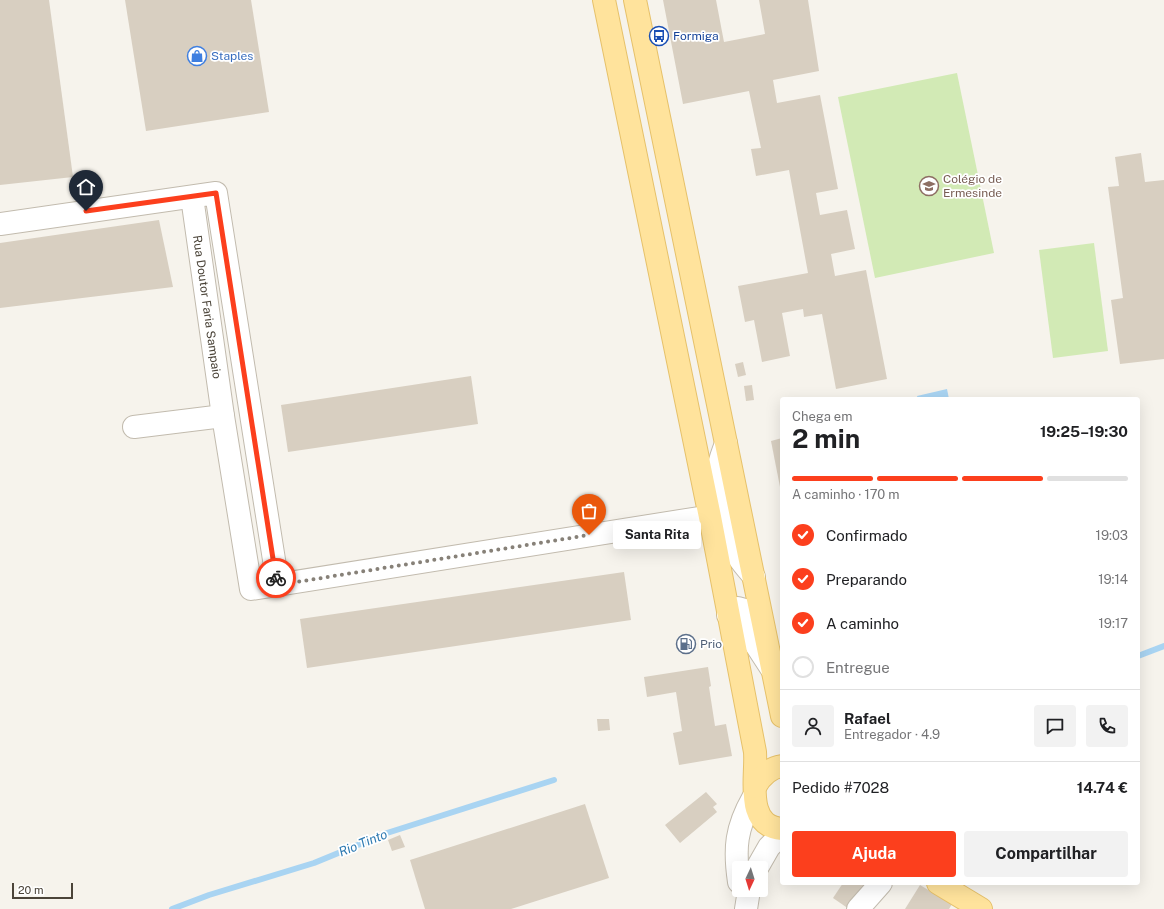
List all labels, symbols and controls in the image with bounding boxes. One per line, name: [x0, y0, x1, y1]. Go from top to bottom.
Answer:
bus stop icon: Formiga: [648, 25, 670, 47]
place label: Formiga: [673, 29, 719, 43]
shop icon: Staples: [186, 45, 208, 67]
place label: Staples: [211, 49, 253, 63]
pin: [69, 170, 103, 211]
place label: Colégio de Ermesinde: [943, 172, 1002, 200]
school or university icon: Colégio de Ermesinde: [918, 175, 940, 197]
icon: home: [75, 176, 97, 198]
street label: Rua Doutor Faria Sampaio: [190, 234, 224, 380]
text: Chega em: [792, 409, 852, 424]
text: 2 min: [792, 423, 860, 454]
text: 19:25–19:30: [1040, 423, 1128, 440]
text: A caminho · 170 m: [792, 487, 900, 502]
pin: [572, 494, 606, 535]
icon: bag: [578, 500, 600, 522]
callout: Santa Rita: [613, 521, 701, 549]
icon: check: [792, 524, 814, 546]
text: Santa Rita: [625, 527, 689, 542]
text: Confirmado: [826, 527, 907, 544]
text: 19:03: [1096, 528, 1128, 543]
courier: [256, 558, 296, 598]
icon: bike: [265, 567, 287, 589]
icon: check: [792, 568, 814, 590]
text: Preparando: [826, 571, 907, 588]
text: 19:14: [1098, 572, 1128, 587]
icon: check: [792, 612, 814, 634]
text: A caminho: [826, 615, 899, 632]
text: 19:17: [1099, 616, 1128, 631]
fuel station icon: Prio: [675, 633, 697, 655]
place label: Prio: [700, 637, 722, 651]
text: Entregue: [826, 659, 890, 676]
button: person: [792, 705, 834, 747]
button: chat: [1034, 705, 1076, 747]
button: phone: [1086, 705, 1128, 747]
text: Rafael: [844, 710, 891, 727]
text: Entregador · 4.9: [844, 727, 940, 742]
text: Pedido #7028: [792, 779, 889, 796]
text: 14.74 €: [1077, 779, 1128, 796]
water label: Rio Tinto: [336, 826, 390, 860]
button: Ajuda: [792, 831, 956, 877]
button: Compartilhar: [964, 831, 1128, 877]
north arrow: [732, 861, 768, 897]
map controls: [732, 861, 768, 897]
scale bar: [12, 881, 73, 900]
text: 20 m: [18, 884, 43, 896]

